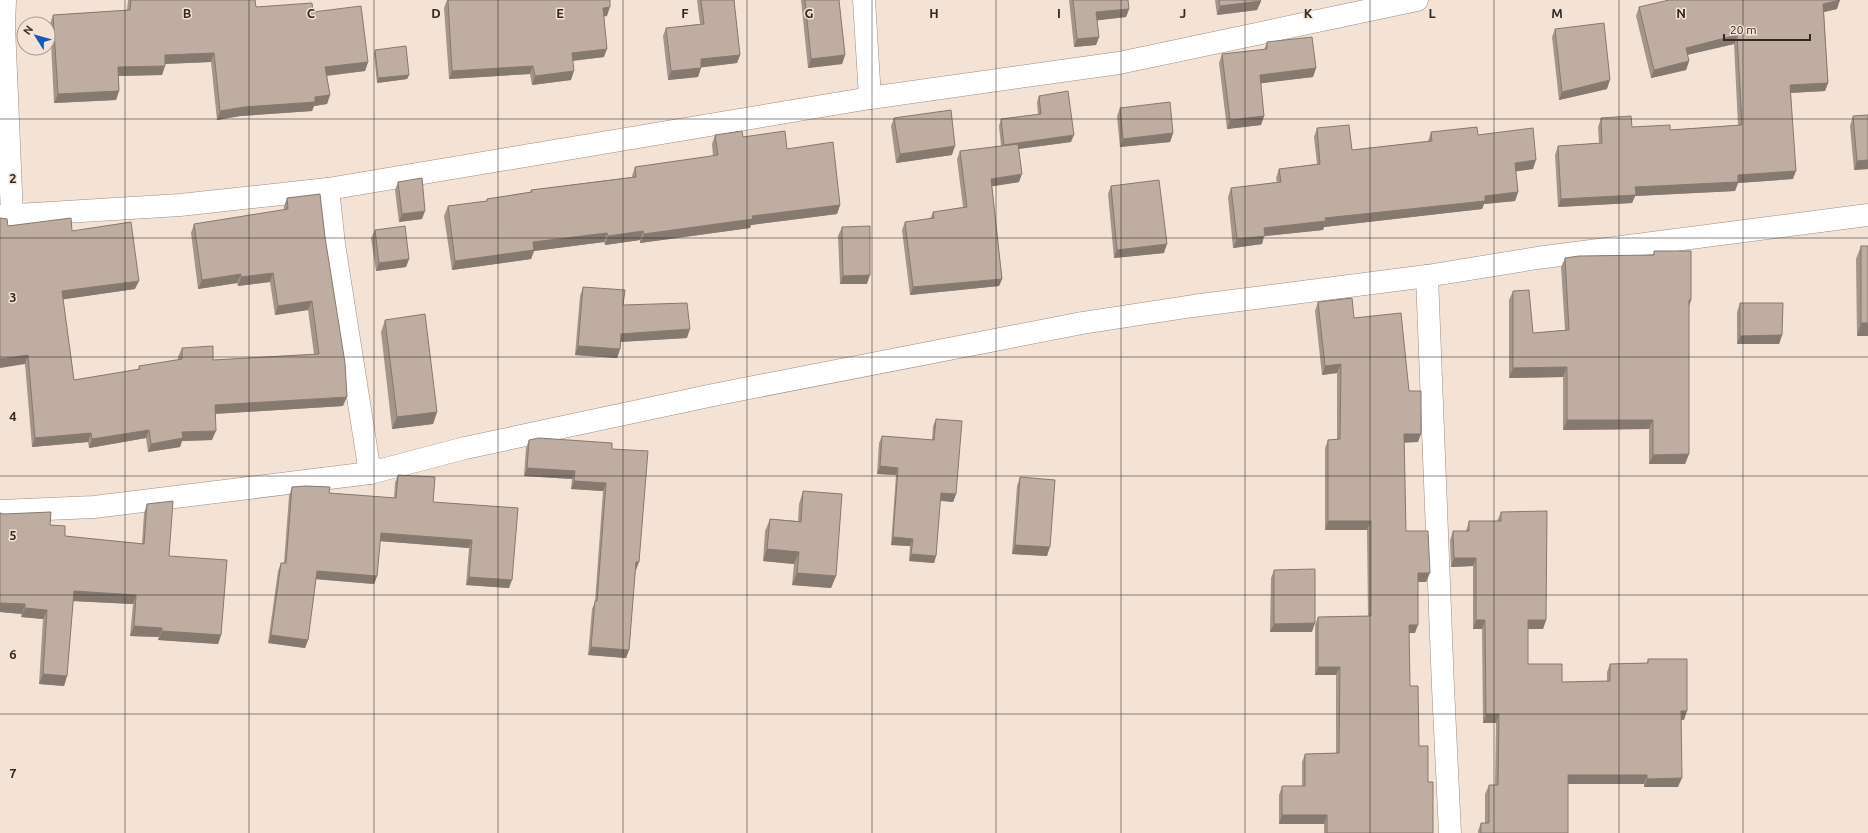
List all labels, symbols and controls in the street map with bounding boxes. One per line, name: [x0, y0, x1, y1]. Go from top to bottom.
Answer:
text: B: [183, 6, 192, 20]
text: C: [307, 6, 316, 20]
text: D: [431, 6, 441, 20]
text: E: [556, 6, 564, 20]
text: F: [681, 6, 689, 20]
text: G: [805, 6, 814, 20]
text: H: [929, 6, 939, 20]
text: I: [1057, 6, 1061, 20]
text: J: [1180, 6, 1186, 20]
text: K: [1304, 6, 1313, 20]
text: L: [1428, 6, 1436, 20]
text: M: [1551, 6, 1563, 20]
text: N: [1676, 6, 1686, 20]
north arrow: [16, 16, 56, 56]
scale bar: [1724, 16, 1810, 42]
text: N: [21, 23, 35, 37]
text: 20 m: [1730, 23, 1757, 36]
text: 2: [9, 171, 17, 185]
text: 3: [9, 290, 17, 304]
text: 4: [9, 409, 17, 423]
text: 5: [9, 528, 17, 542]
text: 6: [9, 647, 17, 661]
text: 7: [9, 766, 17, 780]

